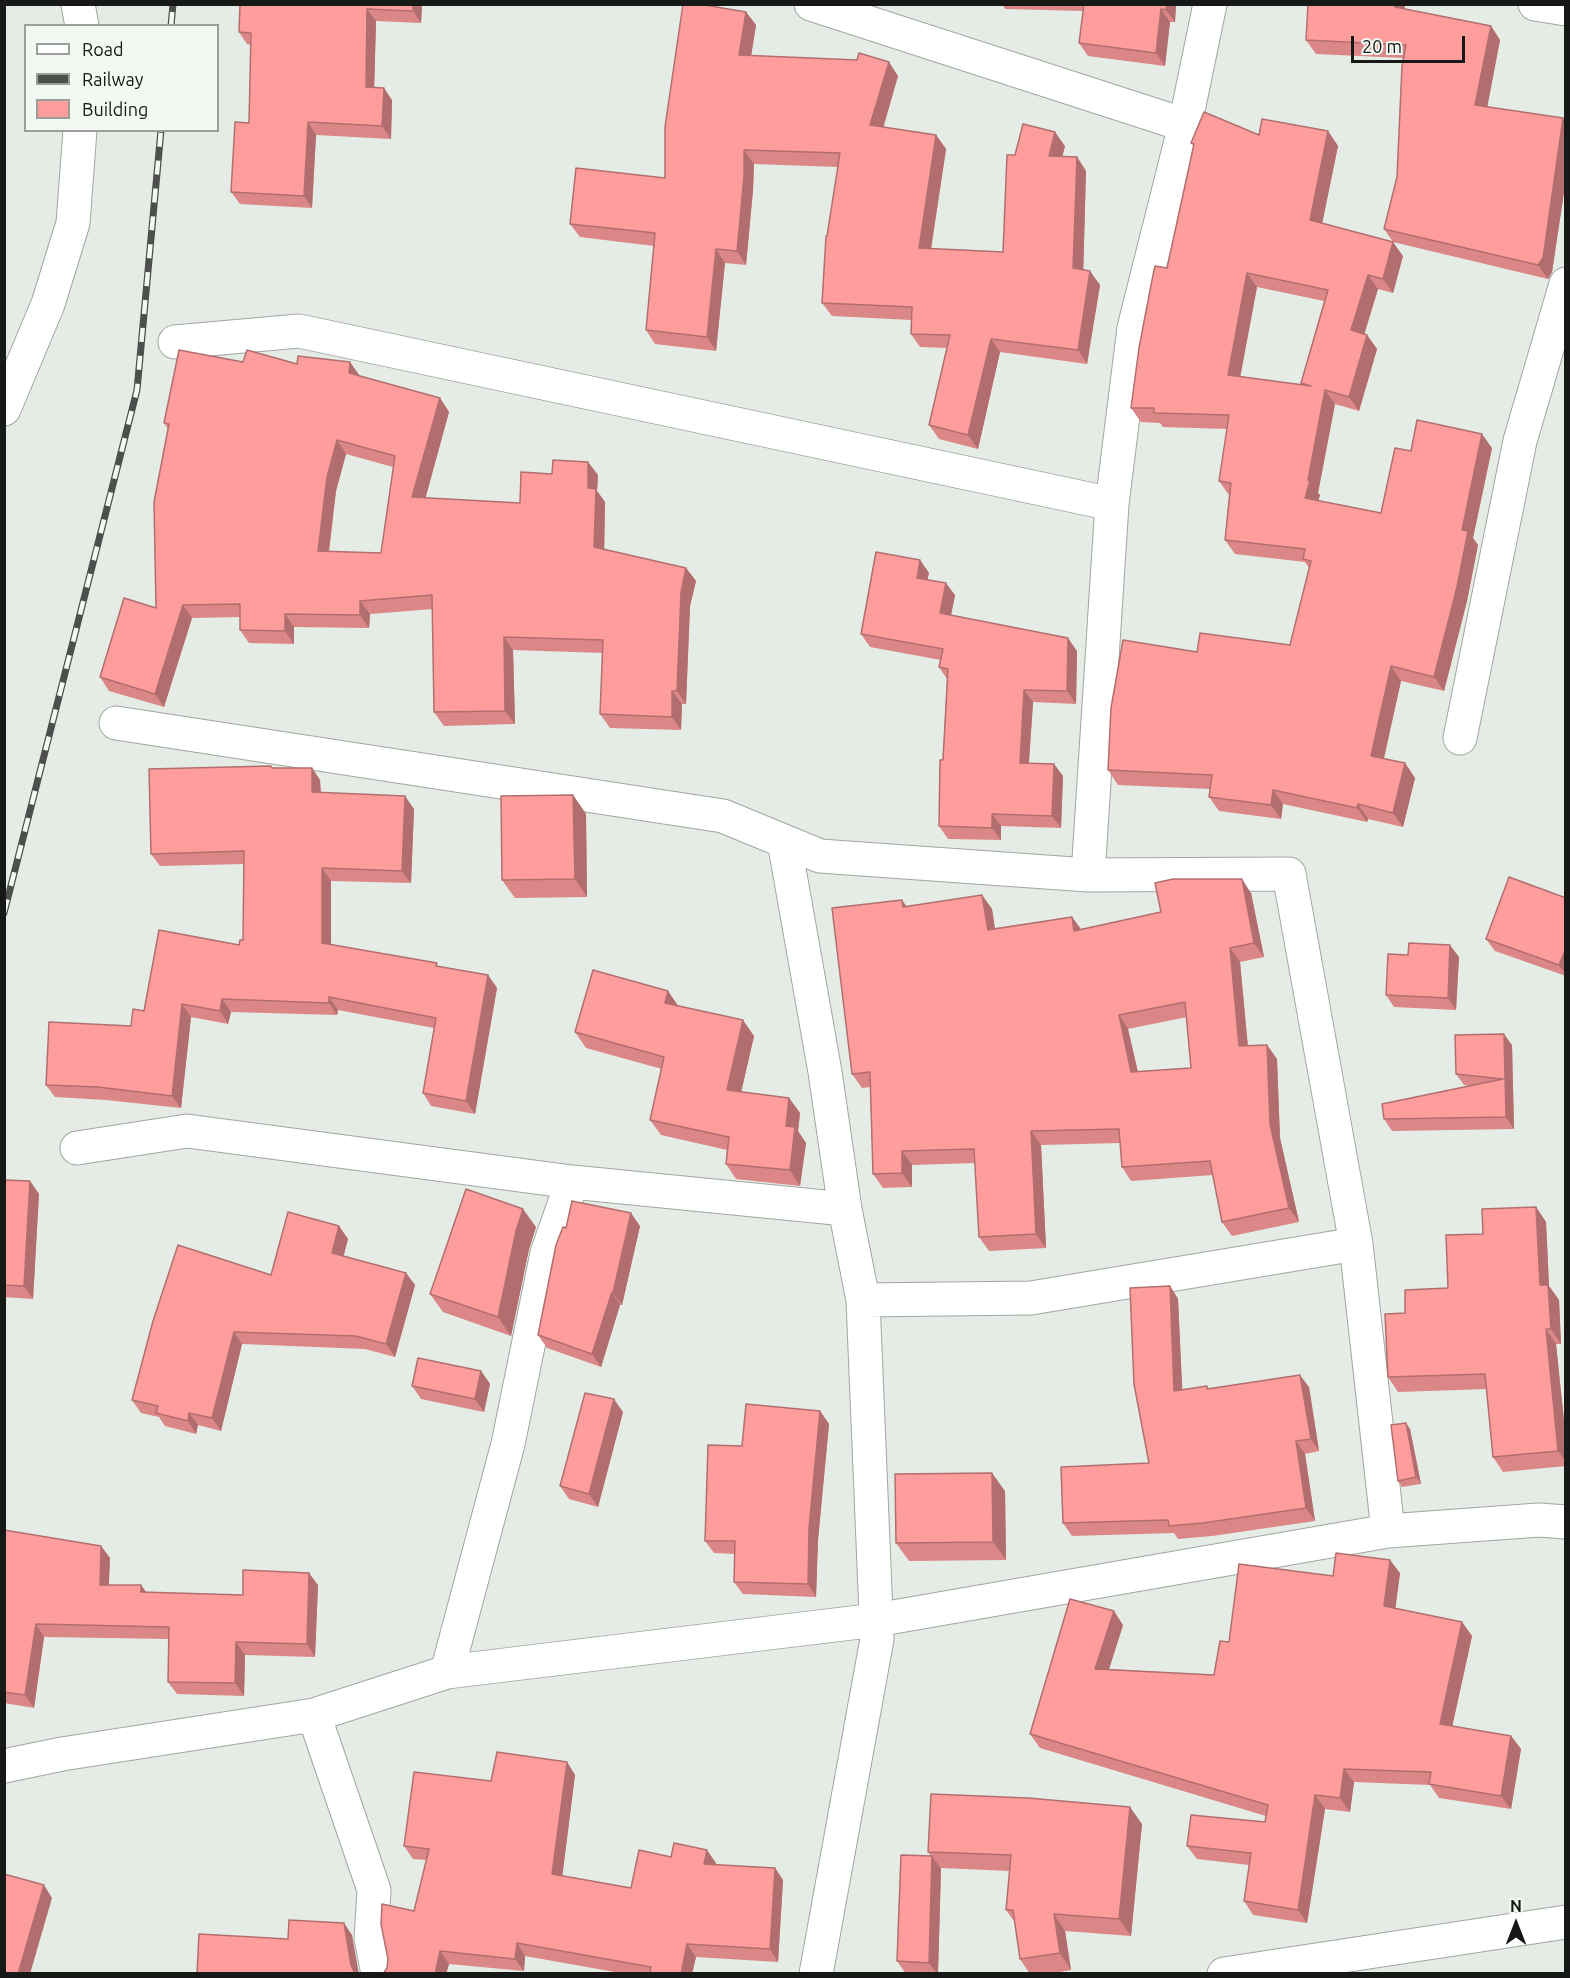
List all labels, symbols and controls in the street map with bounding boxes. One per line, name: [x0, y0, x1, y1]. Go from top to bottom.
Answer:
legend: [24, 24, 219, 132]
scale bar: [1354, 24, 1468, 62]
text: 20 m: [1362, 36, 1402, 56]
text: Road: [82, 39, 124, 59]
text: Railway: [82, 69, 143, 89]
text: Building: [82, 99, 148, 119]
north arrow: [1486, 1894, 1546, 1954]
text: N: [1510, 1897, 1522, 1915]

